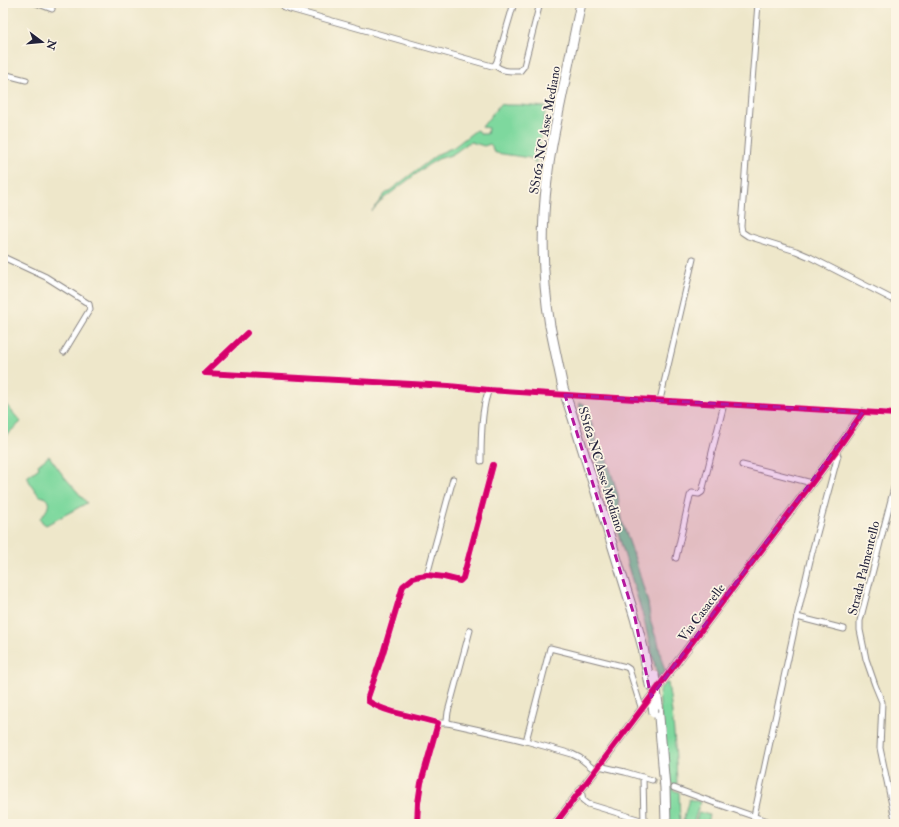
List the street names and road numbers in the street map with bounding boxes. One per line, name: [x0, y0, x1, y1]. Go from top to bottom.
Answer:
street label: SS162 NC Asse Mediano: [526, 65, 564, 196]
street label: SS162 NC Asse Mediano: [574, 405, 628, 534]
street label: Strada Palmentello: [845, 519, 883, 617]
street label: Via Casacelle: [675, 580, 729, 645]

